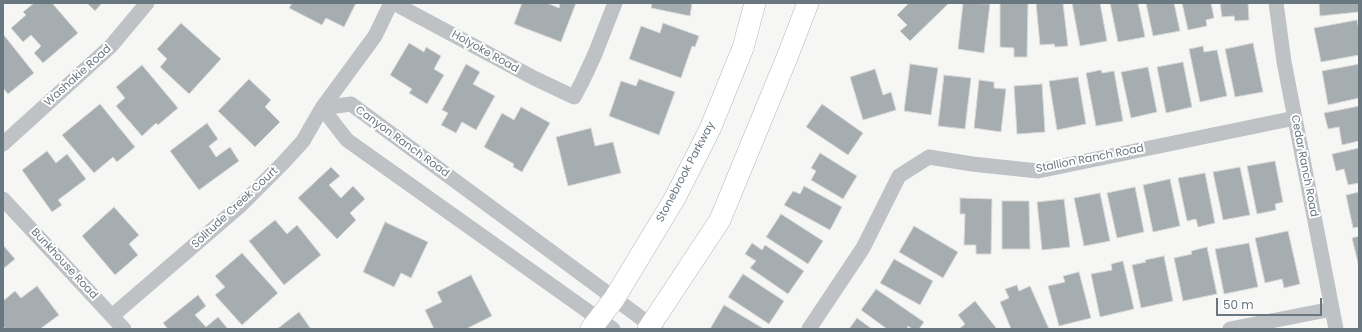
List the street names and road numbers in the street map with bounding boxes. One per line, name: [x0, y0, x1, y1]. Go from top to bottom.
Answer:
street label: Holyoke Road: [449, 28, 521, 76]
street label: Washakie Road: [42, 43, 114, 109]
street label: Canyon Ranch Road: [353, 104, 451, 180]
street label: Cedar Ranch Road: [1288, 114, 1320, 218]
street label: Stonebrook Parkway: [654, 120, 718, 224]
street label: Stallion Ranch Road: [1035, 142, 1145, 176]
street label: Solitude Creek Court: [189, 165, 281, 251]
street label: Bunkhouse Road: [28, 226, 100, 302]

